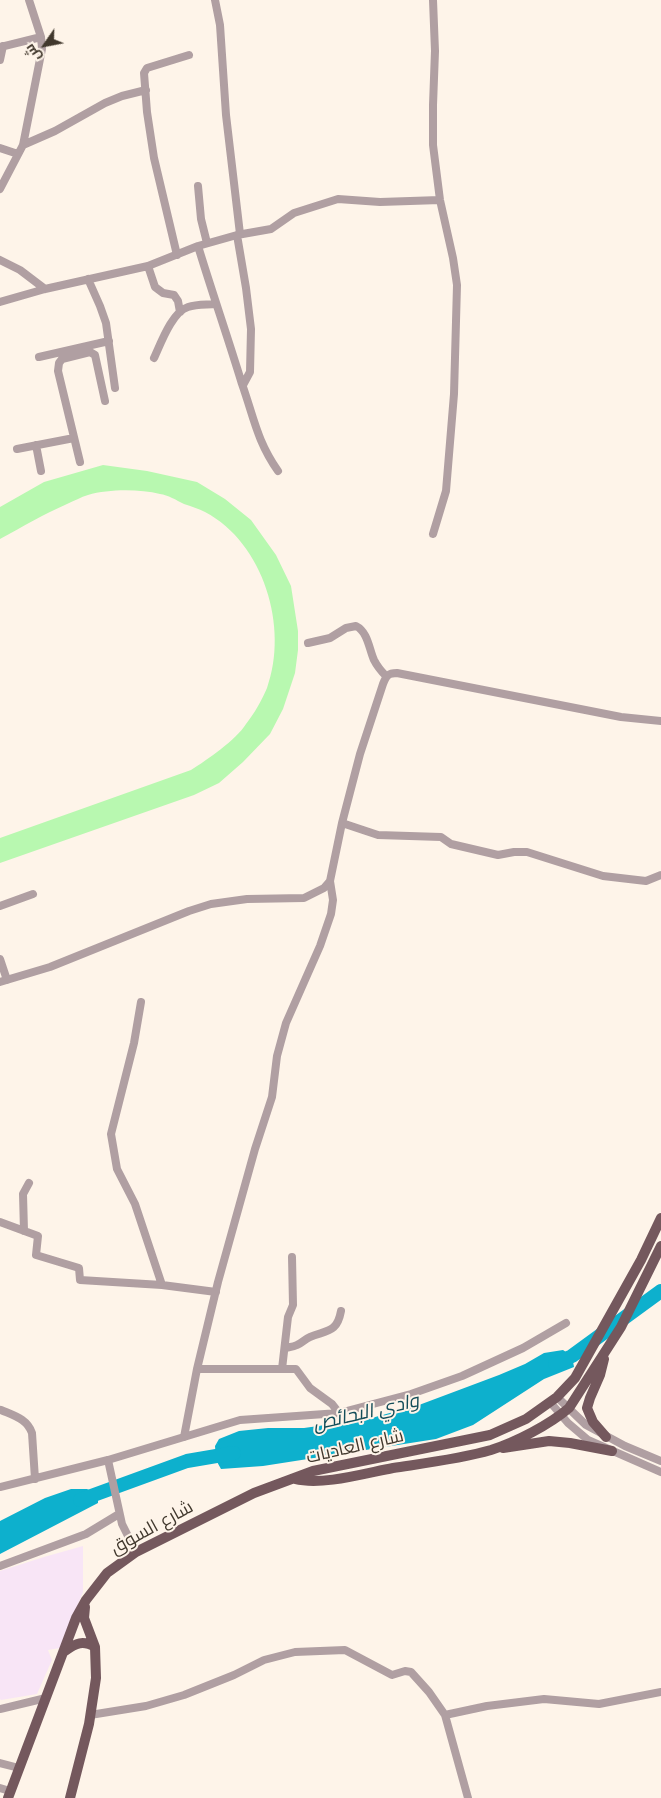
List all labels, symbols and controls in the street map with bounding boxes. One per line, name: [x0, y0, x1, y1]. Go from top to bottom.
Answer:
north arrow: [20, 20, 70, 70]
text: ش: [21, 41, 44, 65]
water label: وادي البحائص: [311, 1390, 421, 1436]
street label: شارع العاديات: [304, 1425, 406, 1469]
street label: شارع السوق: [107, 1496, 197, 1560]

